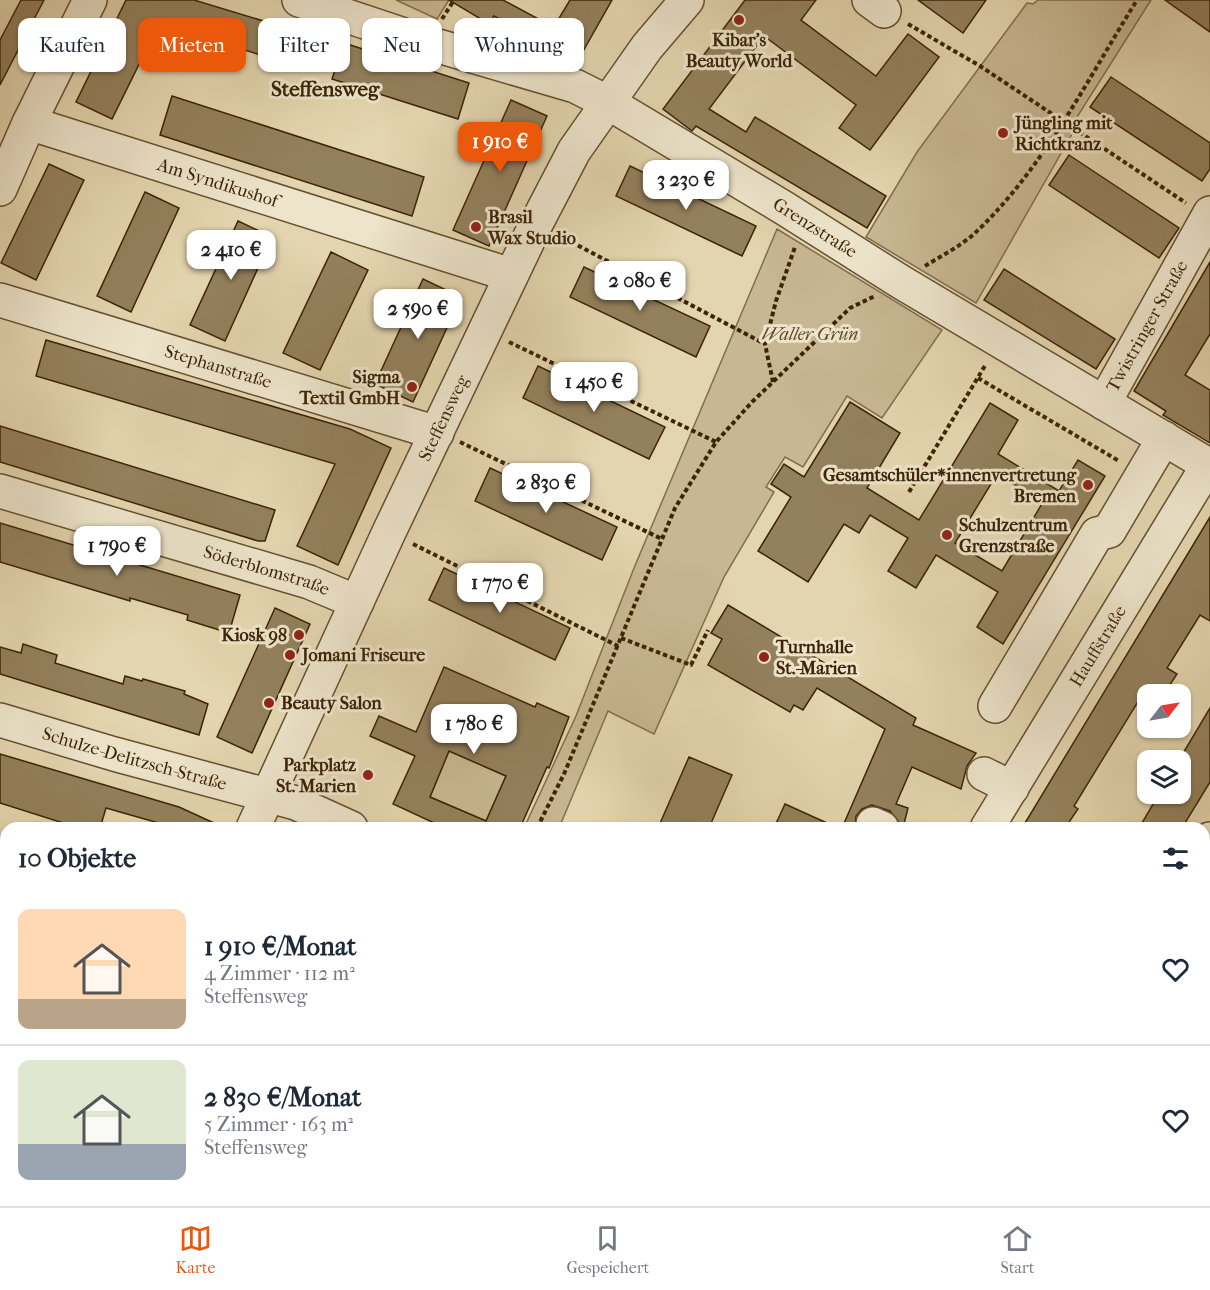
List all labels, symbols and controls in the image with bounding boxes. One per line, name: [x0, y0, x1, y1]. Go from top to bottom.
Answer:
marker: Kibar's Beauty World: [732, 13, 746, 27]
chip: Kaufen: [18, 18, 126, 72]
chip: Mieten: [138, 18, 246, 72]
chip: Filter: [258, 18, 350, 72]
chip: Neu: [362, 18, 442, 72]
chip: Wohnung: [454, 18, 584, 72]
place label: Kibar's Beauty World: [686, 30, 793, 72]
district label: Steffensweg: [271, 77, 380, 101]
place label: Jüngling mit Richtkranz: [1013, 113, 1113, 155]
pin: 1 910 €: [445, 122, 555, 173]
marker: Jüngling mit Richtkranz: [996, 126, 1010, 140]
text: 1 910 €: [472, 130, 528, 153]
street label: Am Syndikushof: [154, 154, 285, 213]
pin: 3 230 €: [631, 160, 741, 211]
text: 3 230 €: [657, 168, 715, 191]
street label: Grenzstraße: [769, 194, 861, 263]
place label: Brasil Wax Studio: [487, 207, 576, 249]
marker: Brasil Wax Studio: [469, 220, 483, 234]
pin: 2 410 €: [176, 230, 286, 281]
text: 2 410 €: [201, 238, 261, 261]
street label: Twistringer Straße: [1102, 257, 1192, 396]
pin: 2 080 €: [585, 261, 695, 312]
text: 2 080 €: [609, 269, 671, 292]
pin: 2 590 €: [363, 289, 473, 340]
text: 2 590 €: [388, 297, 448, 320]
park label: Waller Grün: [762, 324, 858, 345]
street label: Stephanstraße: [162, 341, 274, 393]
pin: 1 450 €: [539, 362, 649, 413]
place label: Sigma Textil GmbH: [299, 367, 401, 409]
text: 1 450 €: [565, 370, 623, 393]
street label: Steffensweg: [414, 372, 473, 465]
marker: Sigma Textil GmbH: [405, 380, 419, 394]
pin: 2 830 €: [491, 463, 601, 514]
place label: Gesamtschüler*innenvertretung Bremen: [823, 465, 1077, 507]
text: 2 830 €: [516, 471, 576, 494]
marker: Gesamtschüler*innenvertretung Bremen: [1081, 478, 1095, 492]
place label: Schulzentrum Grenzstraße: [959, 515, 1069, 557]
pin: 1 790 €: [62, 526, 172, 577]
marker: Schulzentrum Grenzstraße: [940, 528, 954, 542]
text: 1 790 €: [88, 534, 146, 557]
street label: Söderblomstraße: [201, 541, 333, 600]
pin: 1 770 €: [445, 563, 555, 614]
text: 1 770 €: [471, 571, 529, 594]
street label: Hauffstraße: [1066, 602, 1131, 691]
place label: Kiosk 98: [221, 625, 287, 646]
marker: Kiosk 98: [292, 628, 306, 642]
place label: Turnhalle St.-Marien: [775, 637, 857, 679]
place label: Jomani Friseure: [300, 645, 425, 666]
marker: Jomani Friseure: [283, 648, 297, 662]
marker: Turnhalle St.-Marien: [757, 650, 771, 664]
north arrow: [1137, 684, 1191, 738]
map controls: [1137, 684, 1191, 804]
place label: Beauty Salon: [281, 693, 382, 714]
marker: Beauty Salon: [262, 696, 276, 710]
pin: 1 780 €: [419, 704, 529, 755]
text: 1 780 €: [445, 712, 503, 735]
street label: Schulze-Delitzsch-Straße: [40, 723, 229, 795]
button: layers: [1137, 750, 1191, 804]
place label: Parkplatz St. Marien: [276, 755, 357, 797]
marker: Parkplatz St. Marien: [361, 768, 375, 782]
icon: filters: [1159, 842, 1192, 875]
text: 10 Objekte: [18, 843, 136, 874]
text: 1 910 €/Monat: [204, 931, 356, 962]
icon: home: [66, 933, 138, 1005]
icon: heart: [1159, 953, 1192, 986]
text: 4 Zimmer · 112 m²: [204, 962, 355, 985]
text: Steffensweg: [204, 985, 307, 1008]
text: 2 830 €/Monat: [204, 1082, 361, 1113]
icon: home: [66, 1084, 138, 1156]
icon: heart: [1159, 1104, 1192, 1137]
text: 5 Zimmer · 163 m²: [204, 1113, 353, 1136]
text: Steffensweg: [204, 1136, 307, 1159]
tab: Karte: [176, 1222, 215, 1277]
tab: Gespeichert: [566, 1222, 649, 1277]
tab: Start: [1000, 1222, 1034, 1277]

